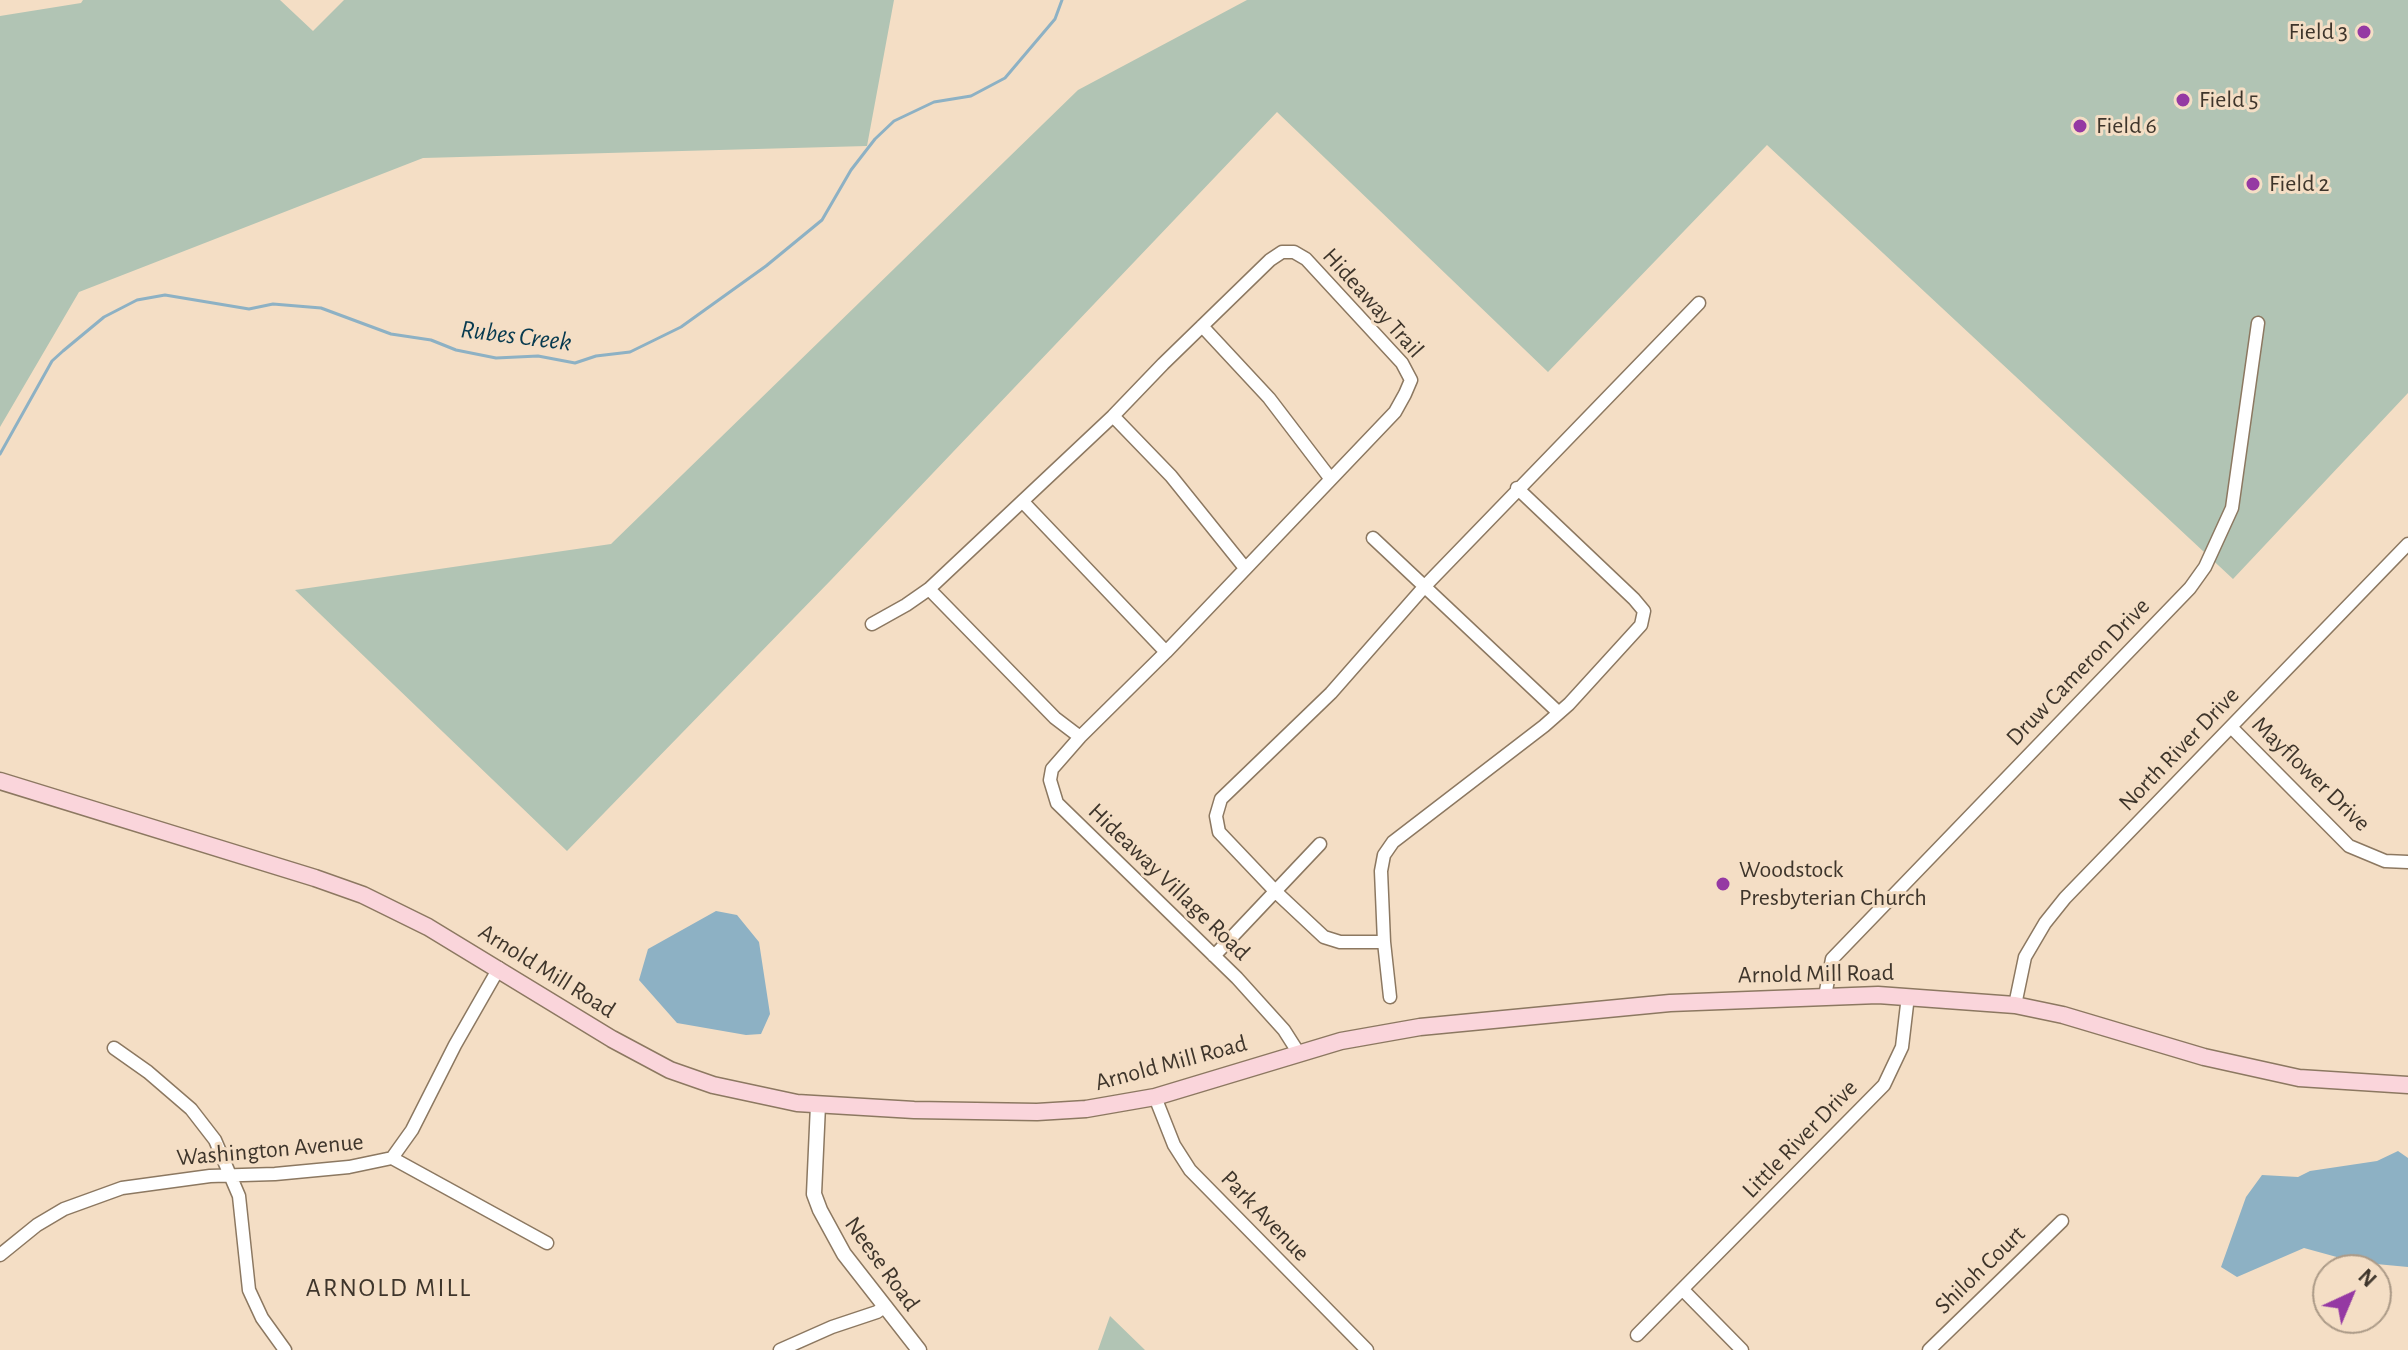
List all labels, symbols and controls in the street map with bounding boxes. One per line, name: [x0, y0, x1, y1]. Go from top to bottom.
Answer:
place label: Field 3: [2289, 18, 2348, 46]
marker: Field 3: [2355, 23, 2373, 41]
place label: Field 5: [2199, 86, 2259, 114]
marker: Field 5: [2174, 91, 2192, 109]
place label: Field 6: [2096, 112, 2157, 140]
marker: Field 6: [2071, 117, 2089, 135]
place label: Field 2: [2269, 170, 2330, 198]
marker: Field 2: [2244, 175, 2262, 193]
street label: Hideaway Trail: [1316, 242, 1430, 364]
water label: Rubes Creek: [459, 314, 573, 358]
street label: Druw Cameron Drive: [2000, 592, 2156, 752]
street label: North River Drive: [2113, 681, 2245, 817]
street label: Mayflower Drive: [2246, 710, 2376, 838]
street label: Hideaway Village Road: [1082, 797, 1256, 967]
place label: Woodstock Presbyterian Church: [1739, 856, 1927, 912]
marker: Woodstock Presbyterian Church: [1714, 875, 1732, 893]
street label: Arnold Mill Road: [473, 917, 621, 1025]
street label: Arnold Mill Road: [1738, 958, 1894, 990]
street label: Arnold Mill Road: [1092, 1029, 1250, 1097]
street label: Little River Drive: [1736, 1074, 1864, 1204]
street label: Washington Avenue: [175, 1127, 365, 1173]
street label: Park Avenue: [1215, 1165, 1315, 1267]
street label: Neese Road: [838, 1211, 926, 1317]
street label: Shiloh Court: [1929, 1220, 2031, 1320]
north arrow: [2312, 1254, 2392, 1334]
text: N: [2354, 1265, 2380, 1291]
district label: ARNOLD MILL: [306, 1272, 472, 1304]

